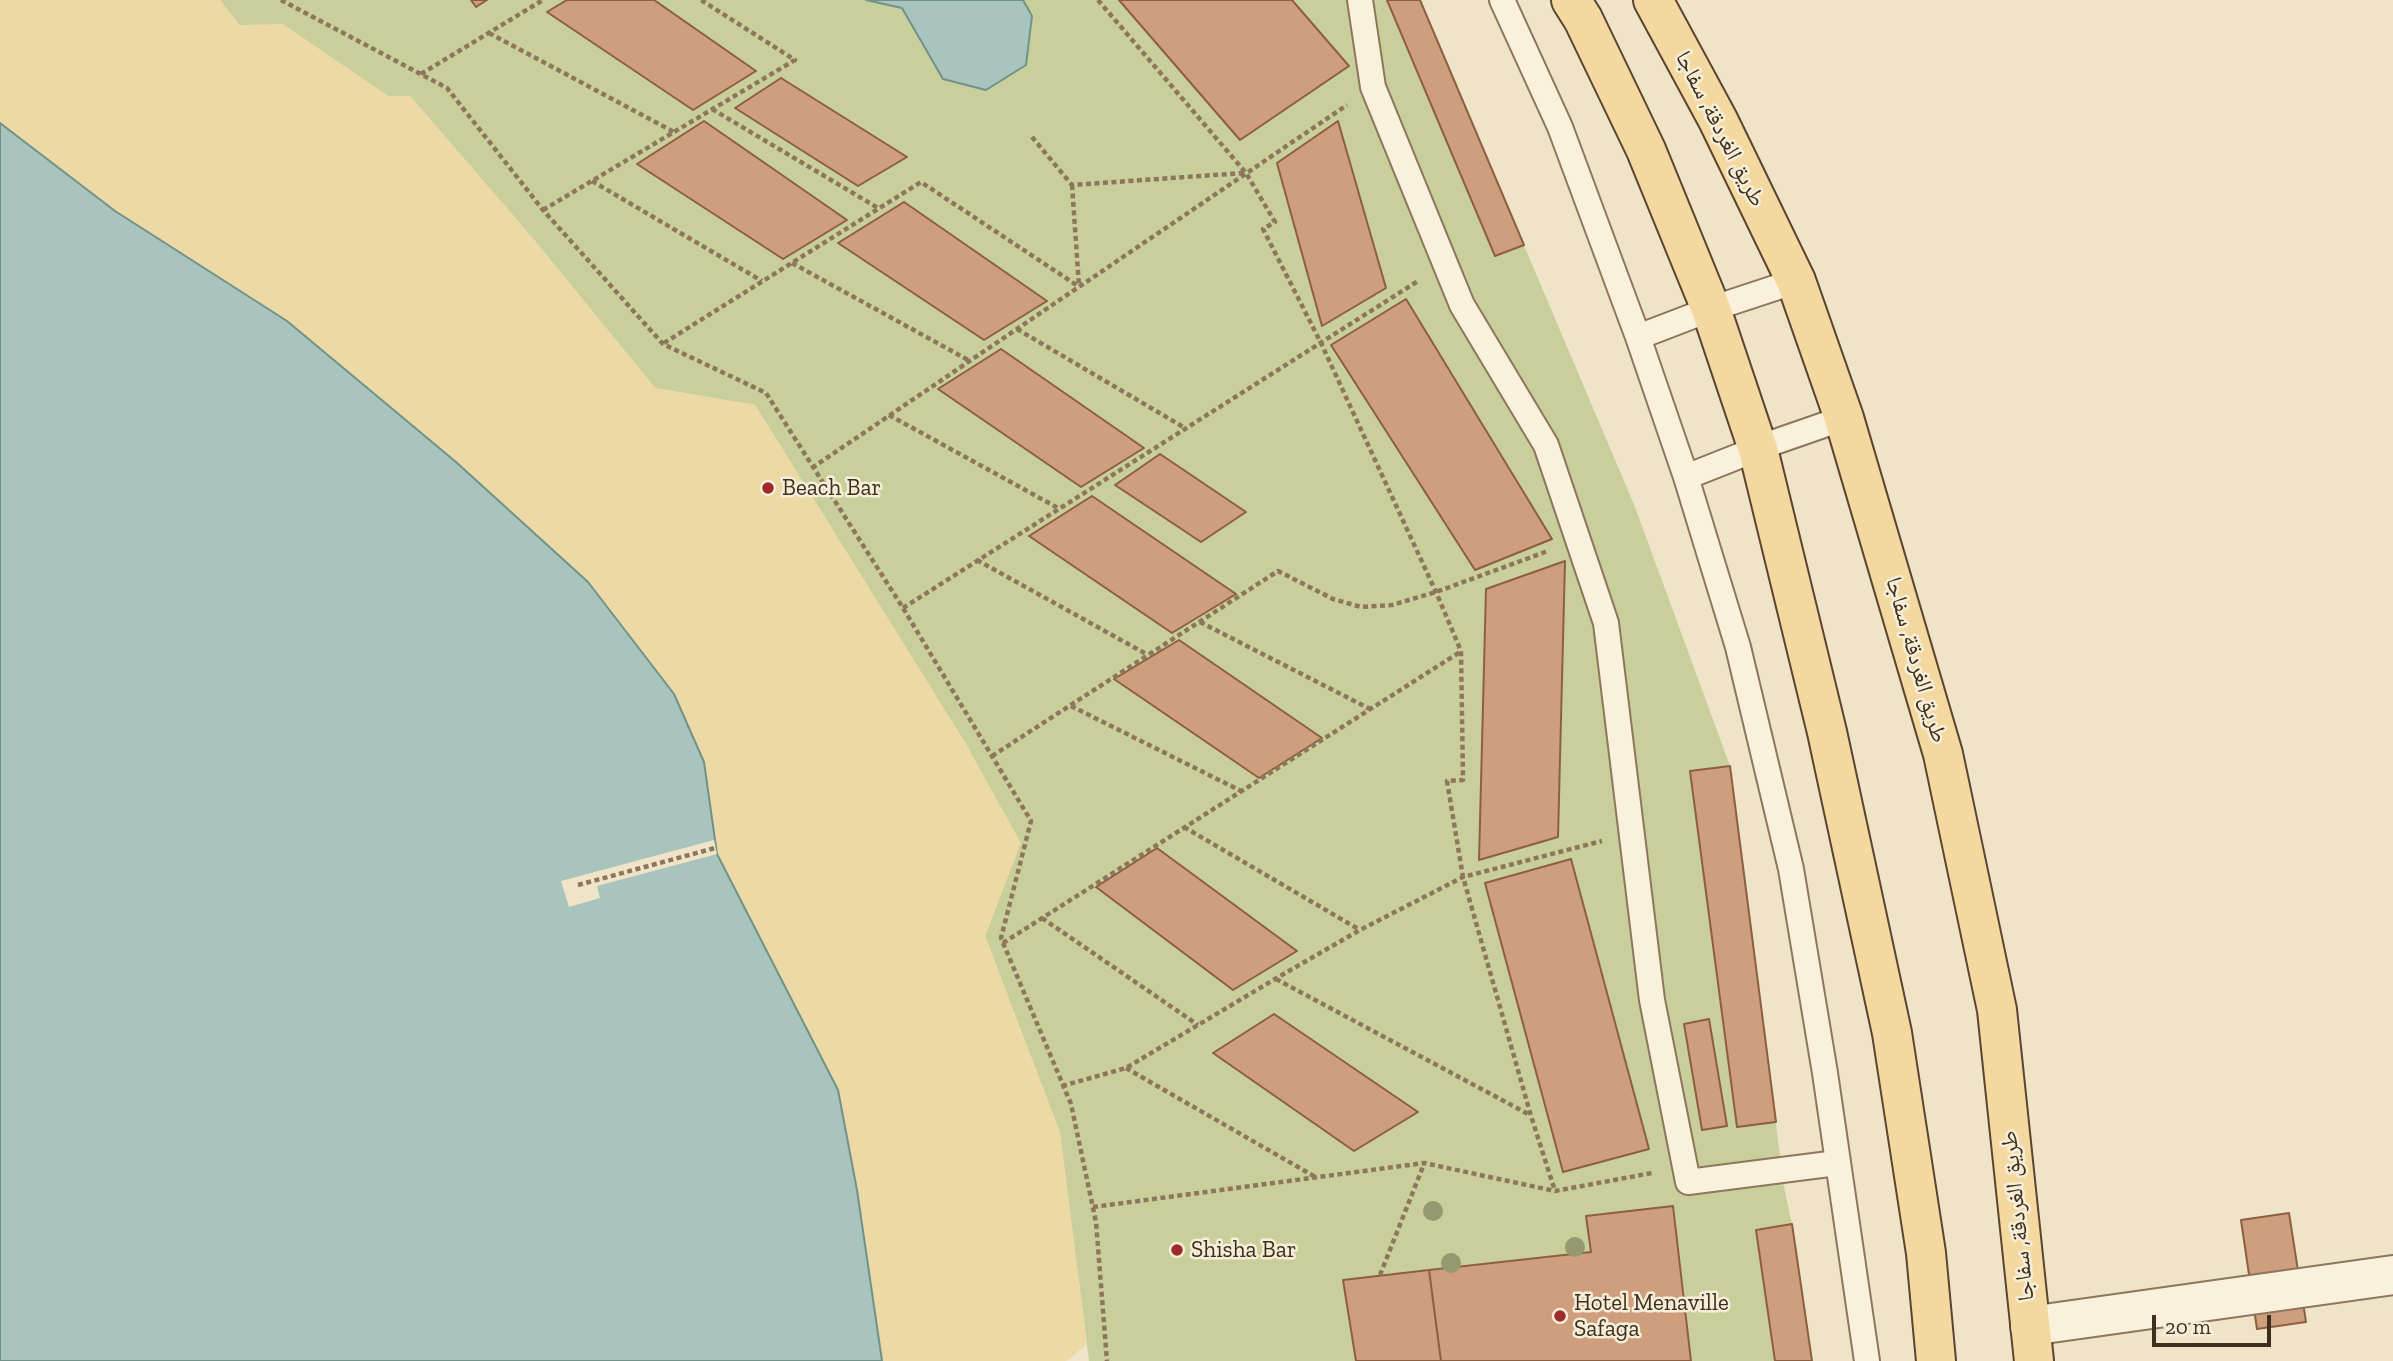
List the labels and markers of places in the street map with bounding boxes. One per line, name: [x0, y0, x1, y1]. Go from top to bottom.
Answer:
place label: Beach Bar: [782, 474, 881, 502]
marker: Beach Bar: [760, 480, 776, 496]
place label: Shisha Bar: [1191, 1236, 1297, 1264]
marker: Shisha Bar: [1169, 1242, 1185, 1258]
place label: Hotel Menaville Safaga: [1574, 1289, 1729, 1343]
marker: Hotel Menaville Safaga: [1552, 1308, 1568, 1324]

